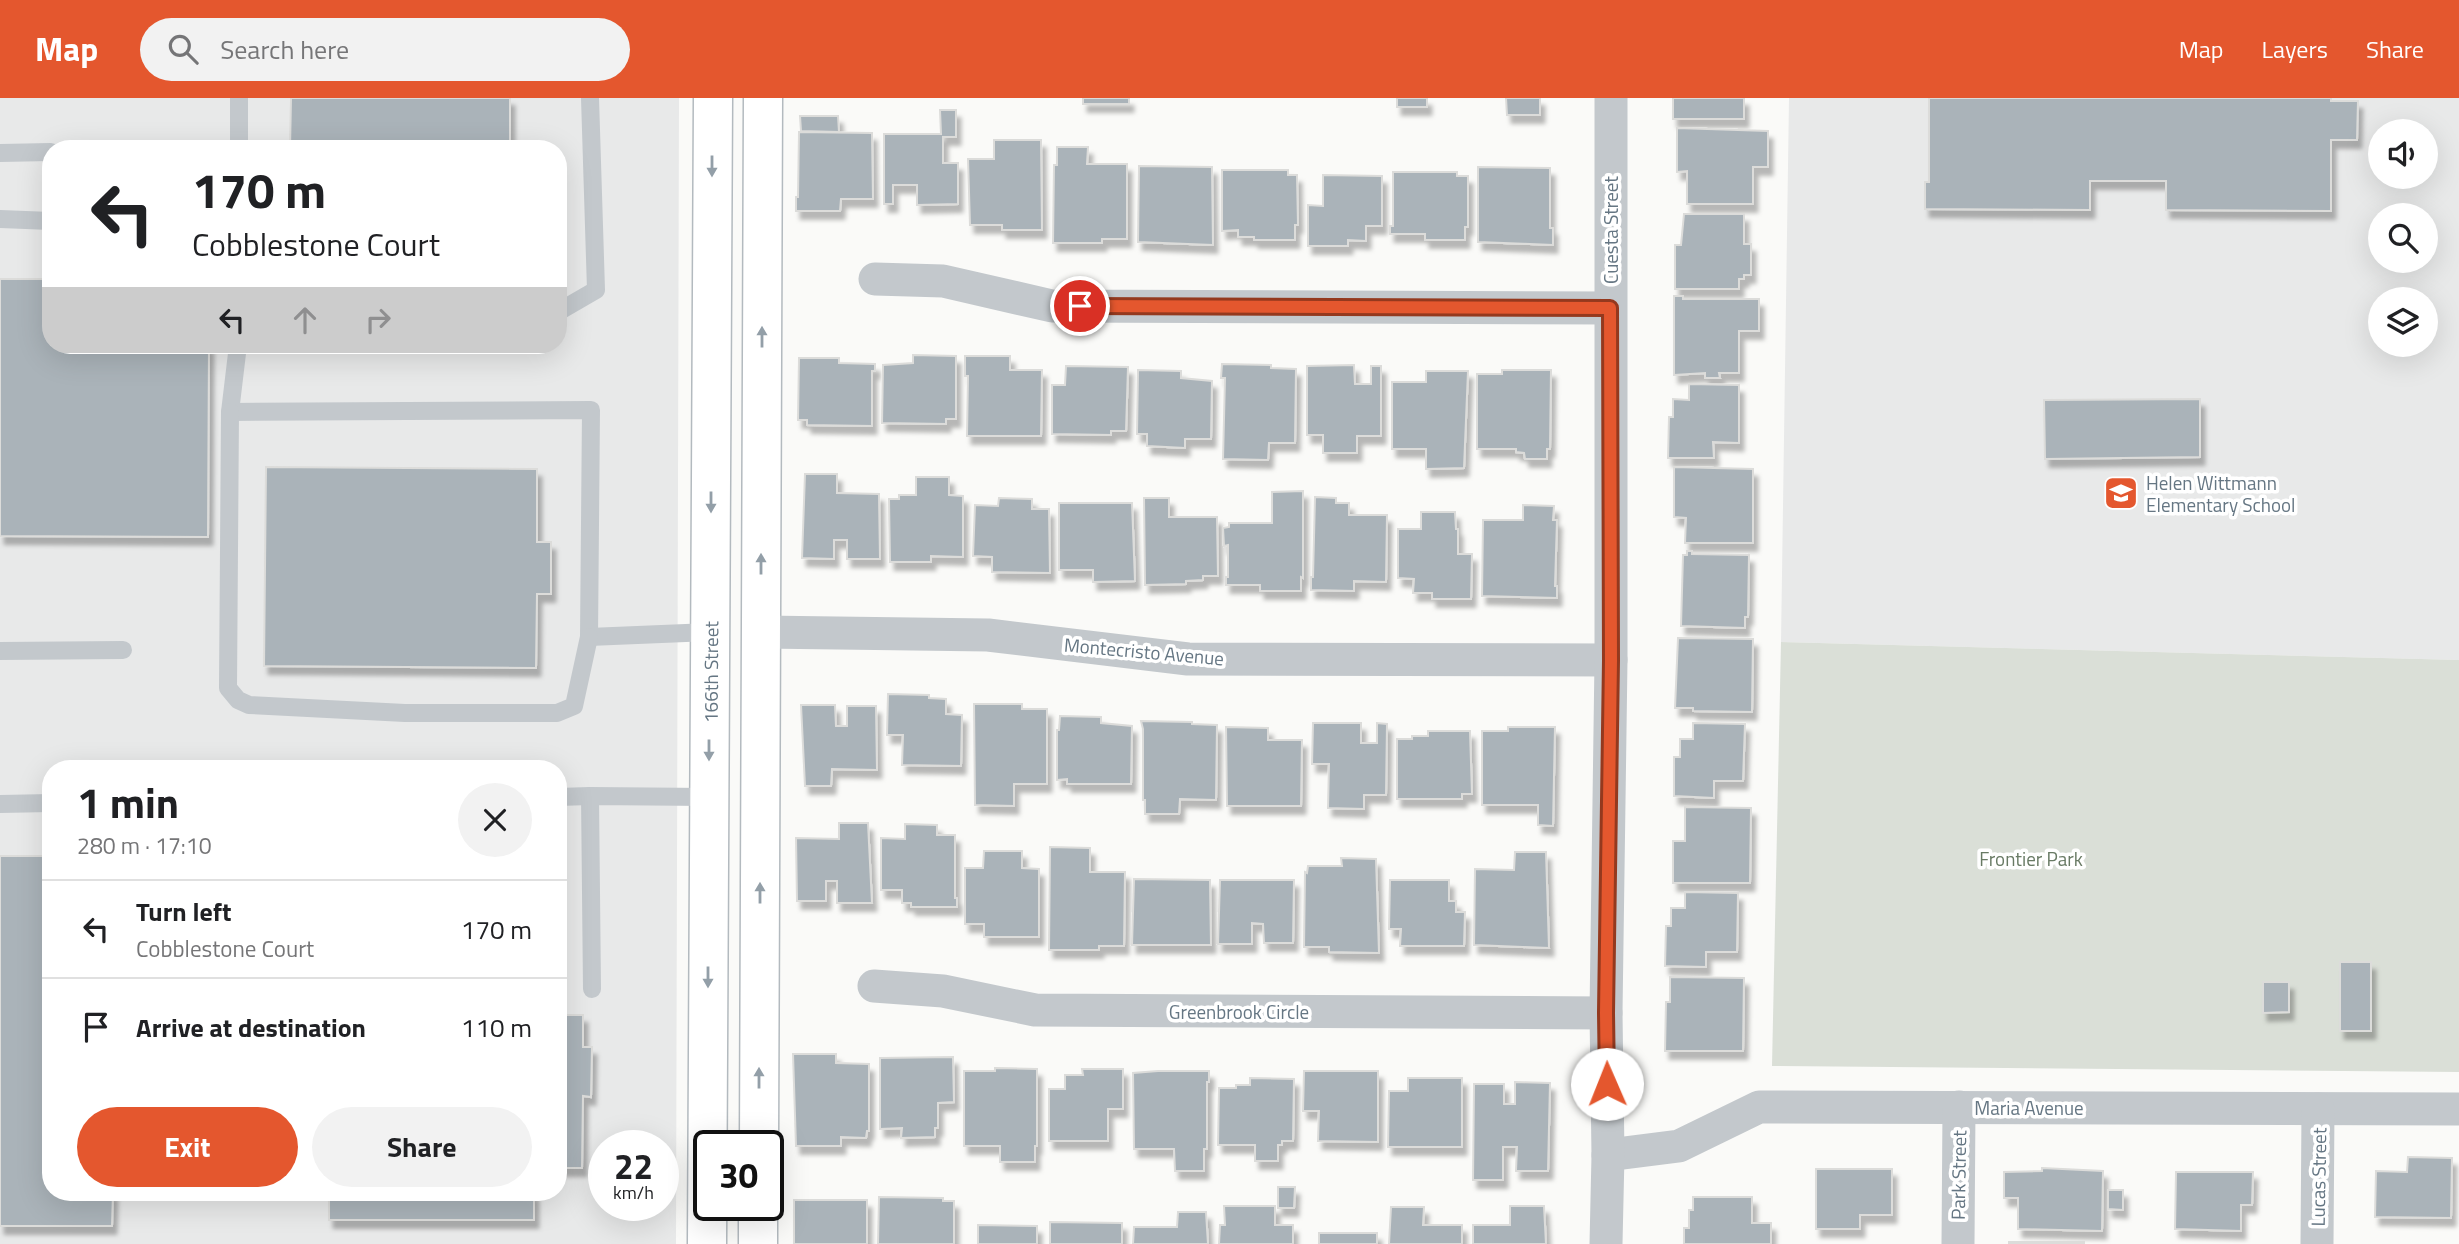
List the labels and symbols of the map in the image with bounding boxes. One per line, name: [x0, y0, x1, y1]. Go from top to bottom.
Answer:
one-way arrow: [706, 155, 718, 177]
street label: Cuesta Street: [1596, 176, 1625, 284]
pin: [1050, 276, 1110, 336]
one-way arrow: [756, 325, 768, 347]
place label: Helen Wittmann Elementary School: [2146, 468, 2295, 519]
school or university icon: Helen Wittmann Elementary School: [2102, 474, 2140, 512]
one-way arrow: [705, 491, 717, 513]
one-way arrow: [755, 553, 767, 575]
street label: 166th Street: [695, 621, 725, 723]
street label: Montecristo Avenue: [1063, 630, 1225, 672]
one-way arrow: [704, 739, 715, 761]
park label: Frontier Park: [1979, 844, 2083, 873]
one-way arrow: [754, 882, 766, 904]
one-way arrow: [702, 966, 714, 988]
street label: Greenbrook Circle: [1169, 997, 1309, 1026]
position arrow: [1570, 1047, 1644, 1121]
one-way arrow: [753, 1067, 765, 1089]
street label: Maria Avenue: [1974, 1093, 2084, 1122]
street label: Lucas Street: [2303, 1127, 2333, 1227]
speed limit sign: 30: [693, 1130, 784, 1221]
street label: Park Street: [1943, 1130, 1973, 1220]

